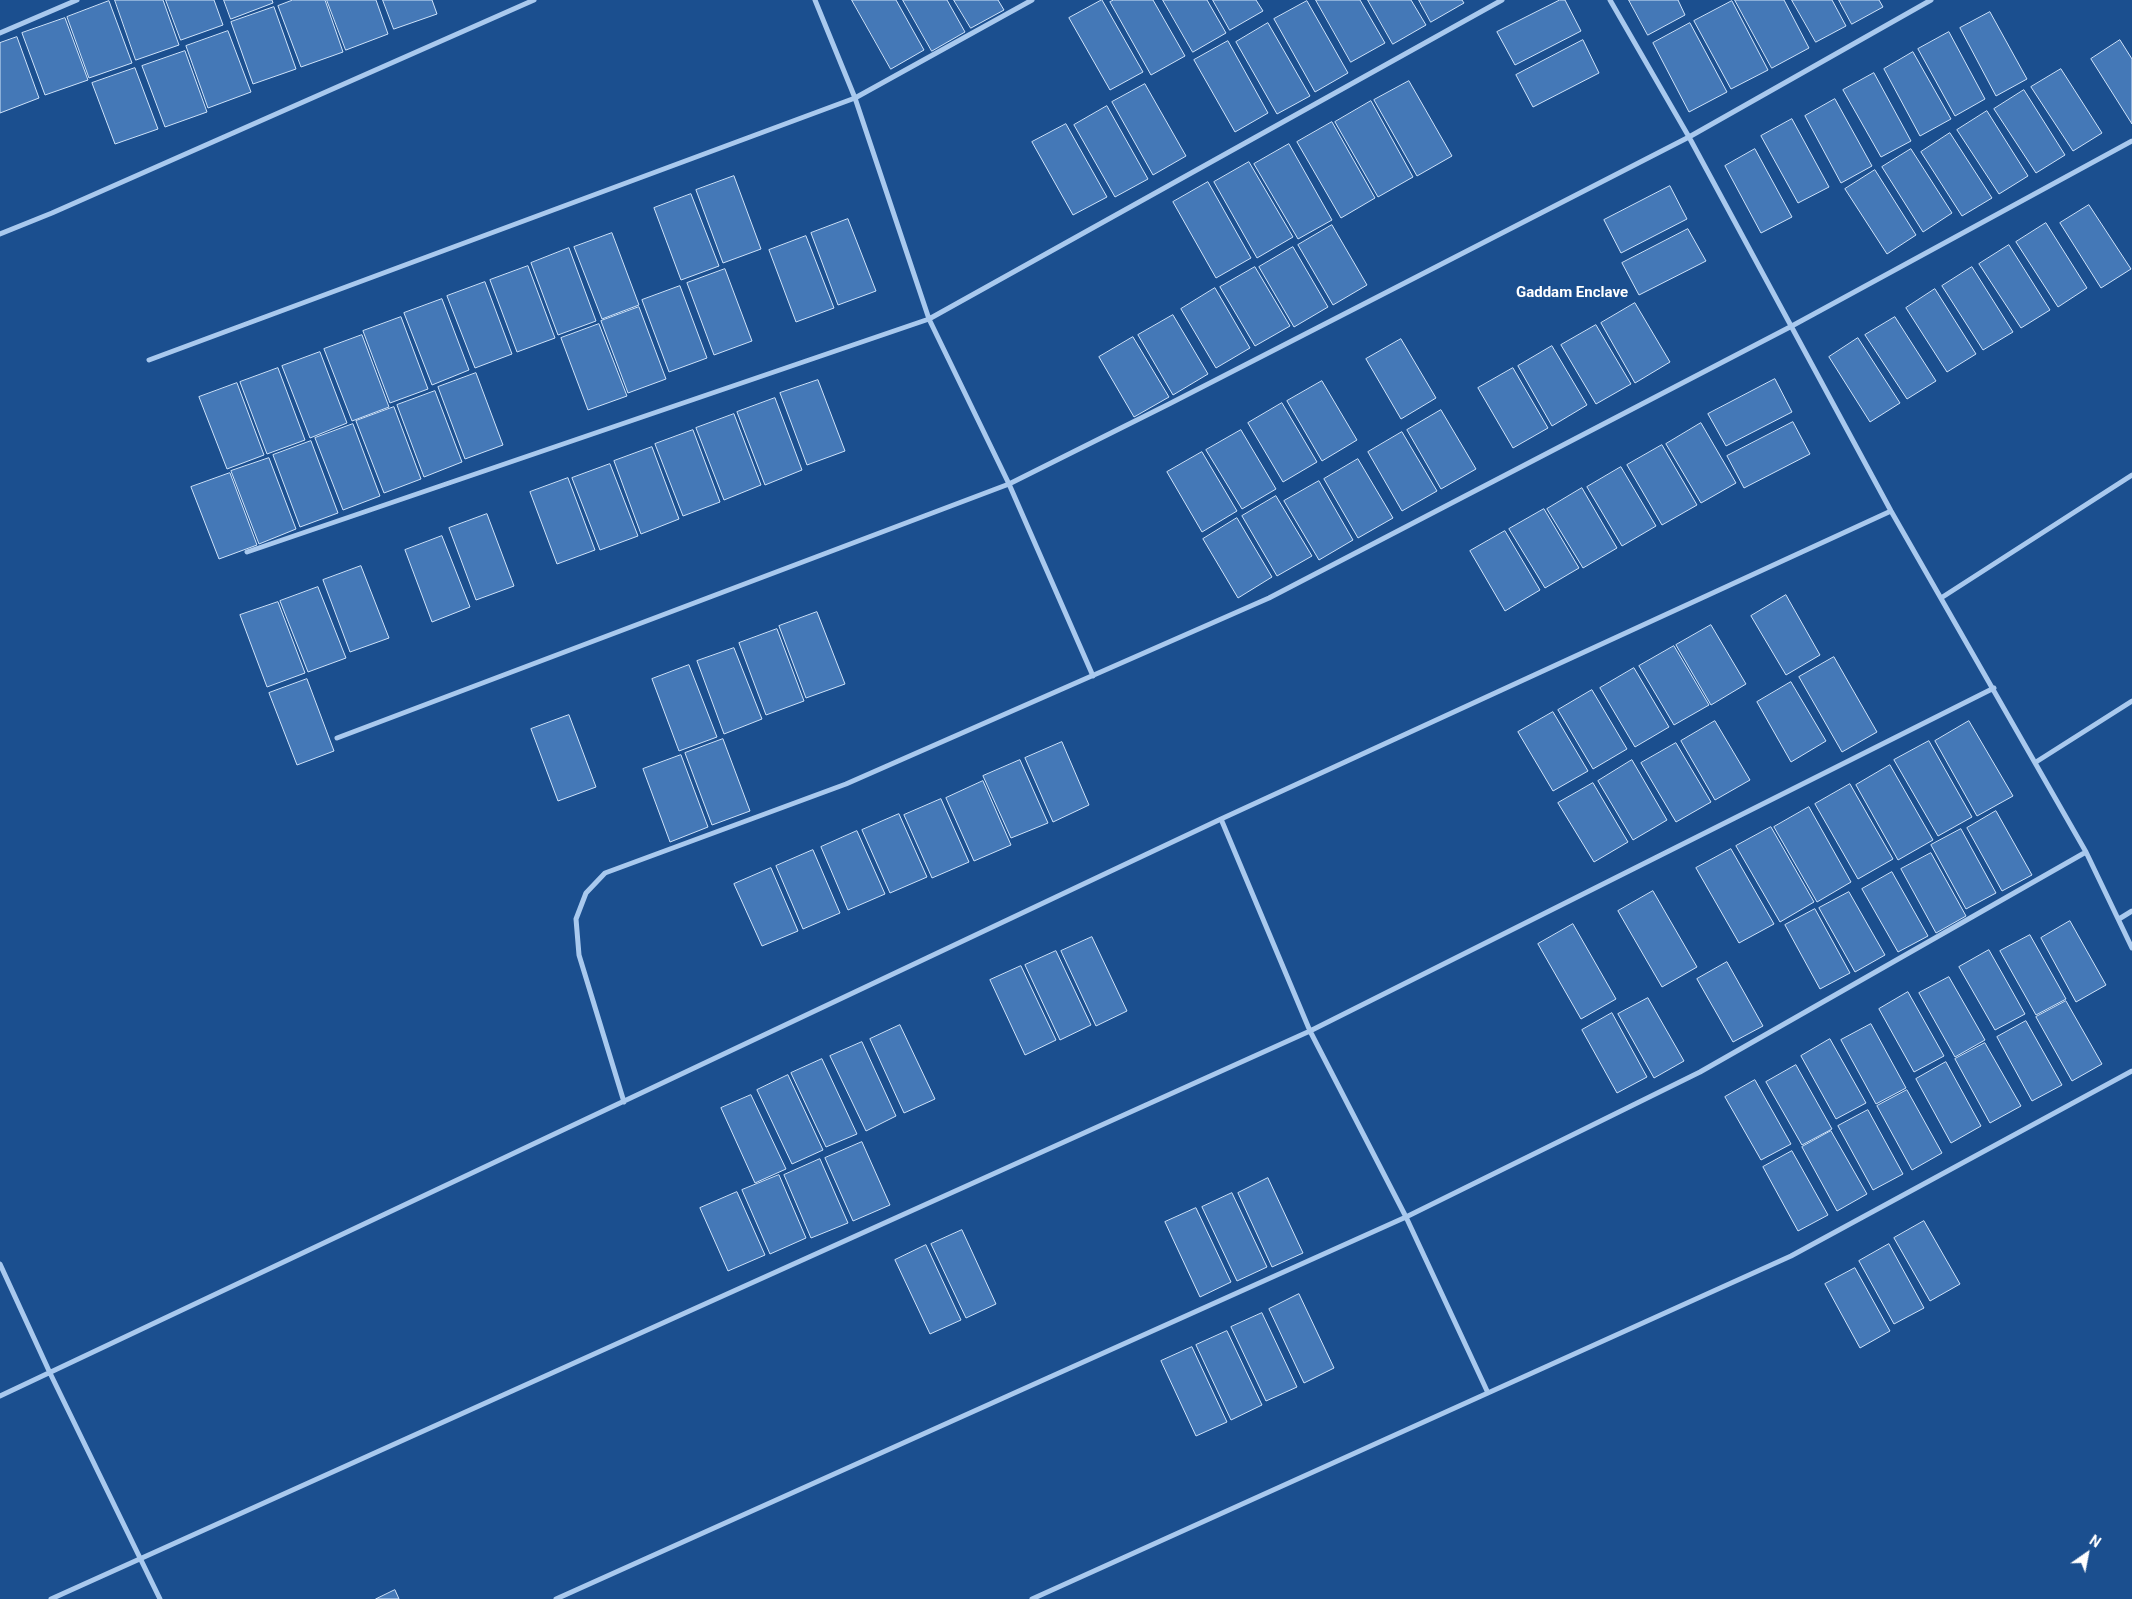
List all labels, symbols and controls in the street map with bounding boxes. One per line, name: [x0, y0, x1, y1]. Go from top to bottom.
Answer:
district label: Gaddam Enclave: [1516, 284, 1628, 302]
north arrow: [2062, 1529, 2112, 1579]
text: N: [2087, 1532, 2104, 1551]

